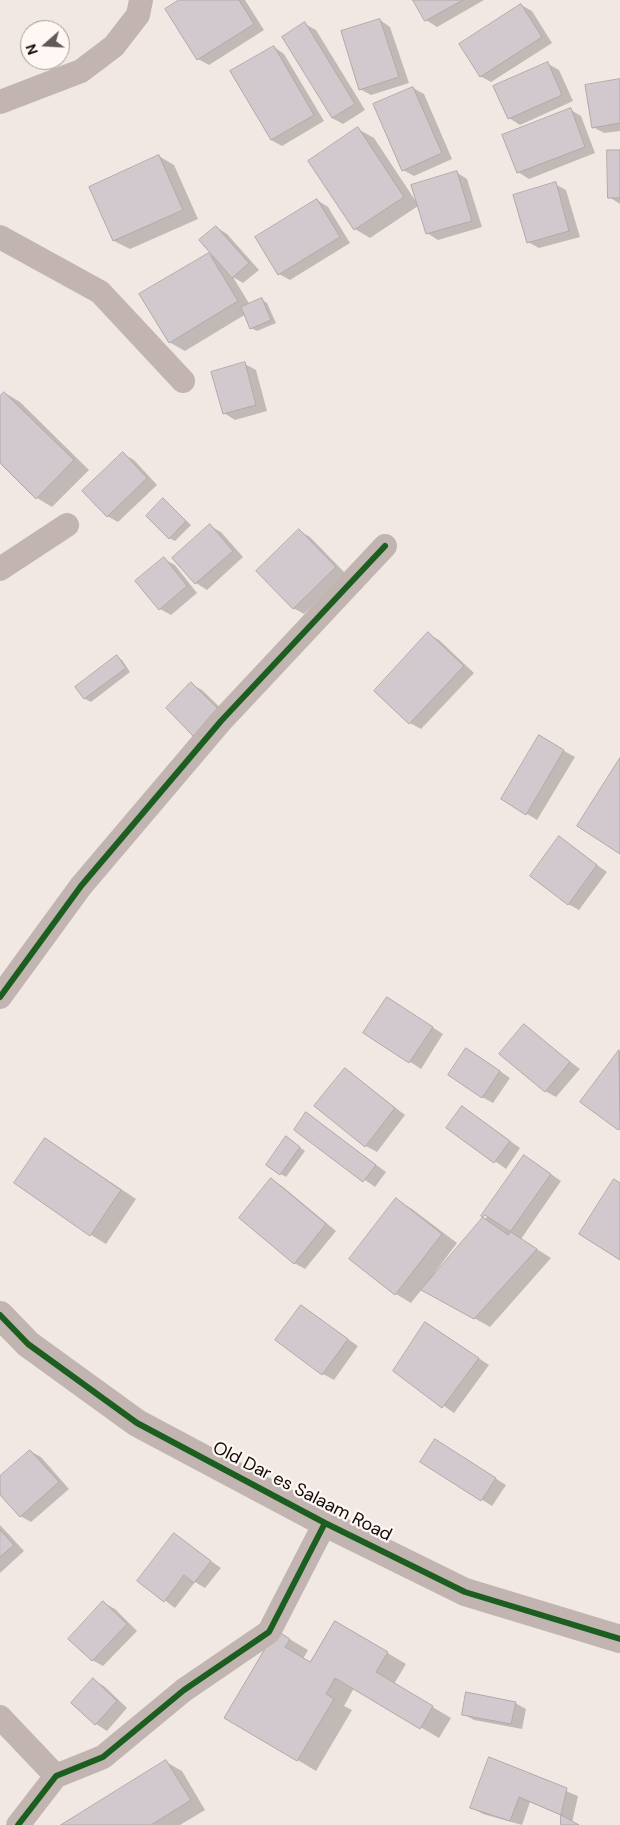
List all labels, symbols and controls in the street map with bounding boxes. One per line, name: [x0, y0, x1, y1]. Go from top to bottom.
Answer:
north arrow: [20, 20, 70, 70]
text: N: [22, 42, 42, 57]
street label: Old Dar es Salaam Road: [209, 1437, 395, 1547]

